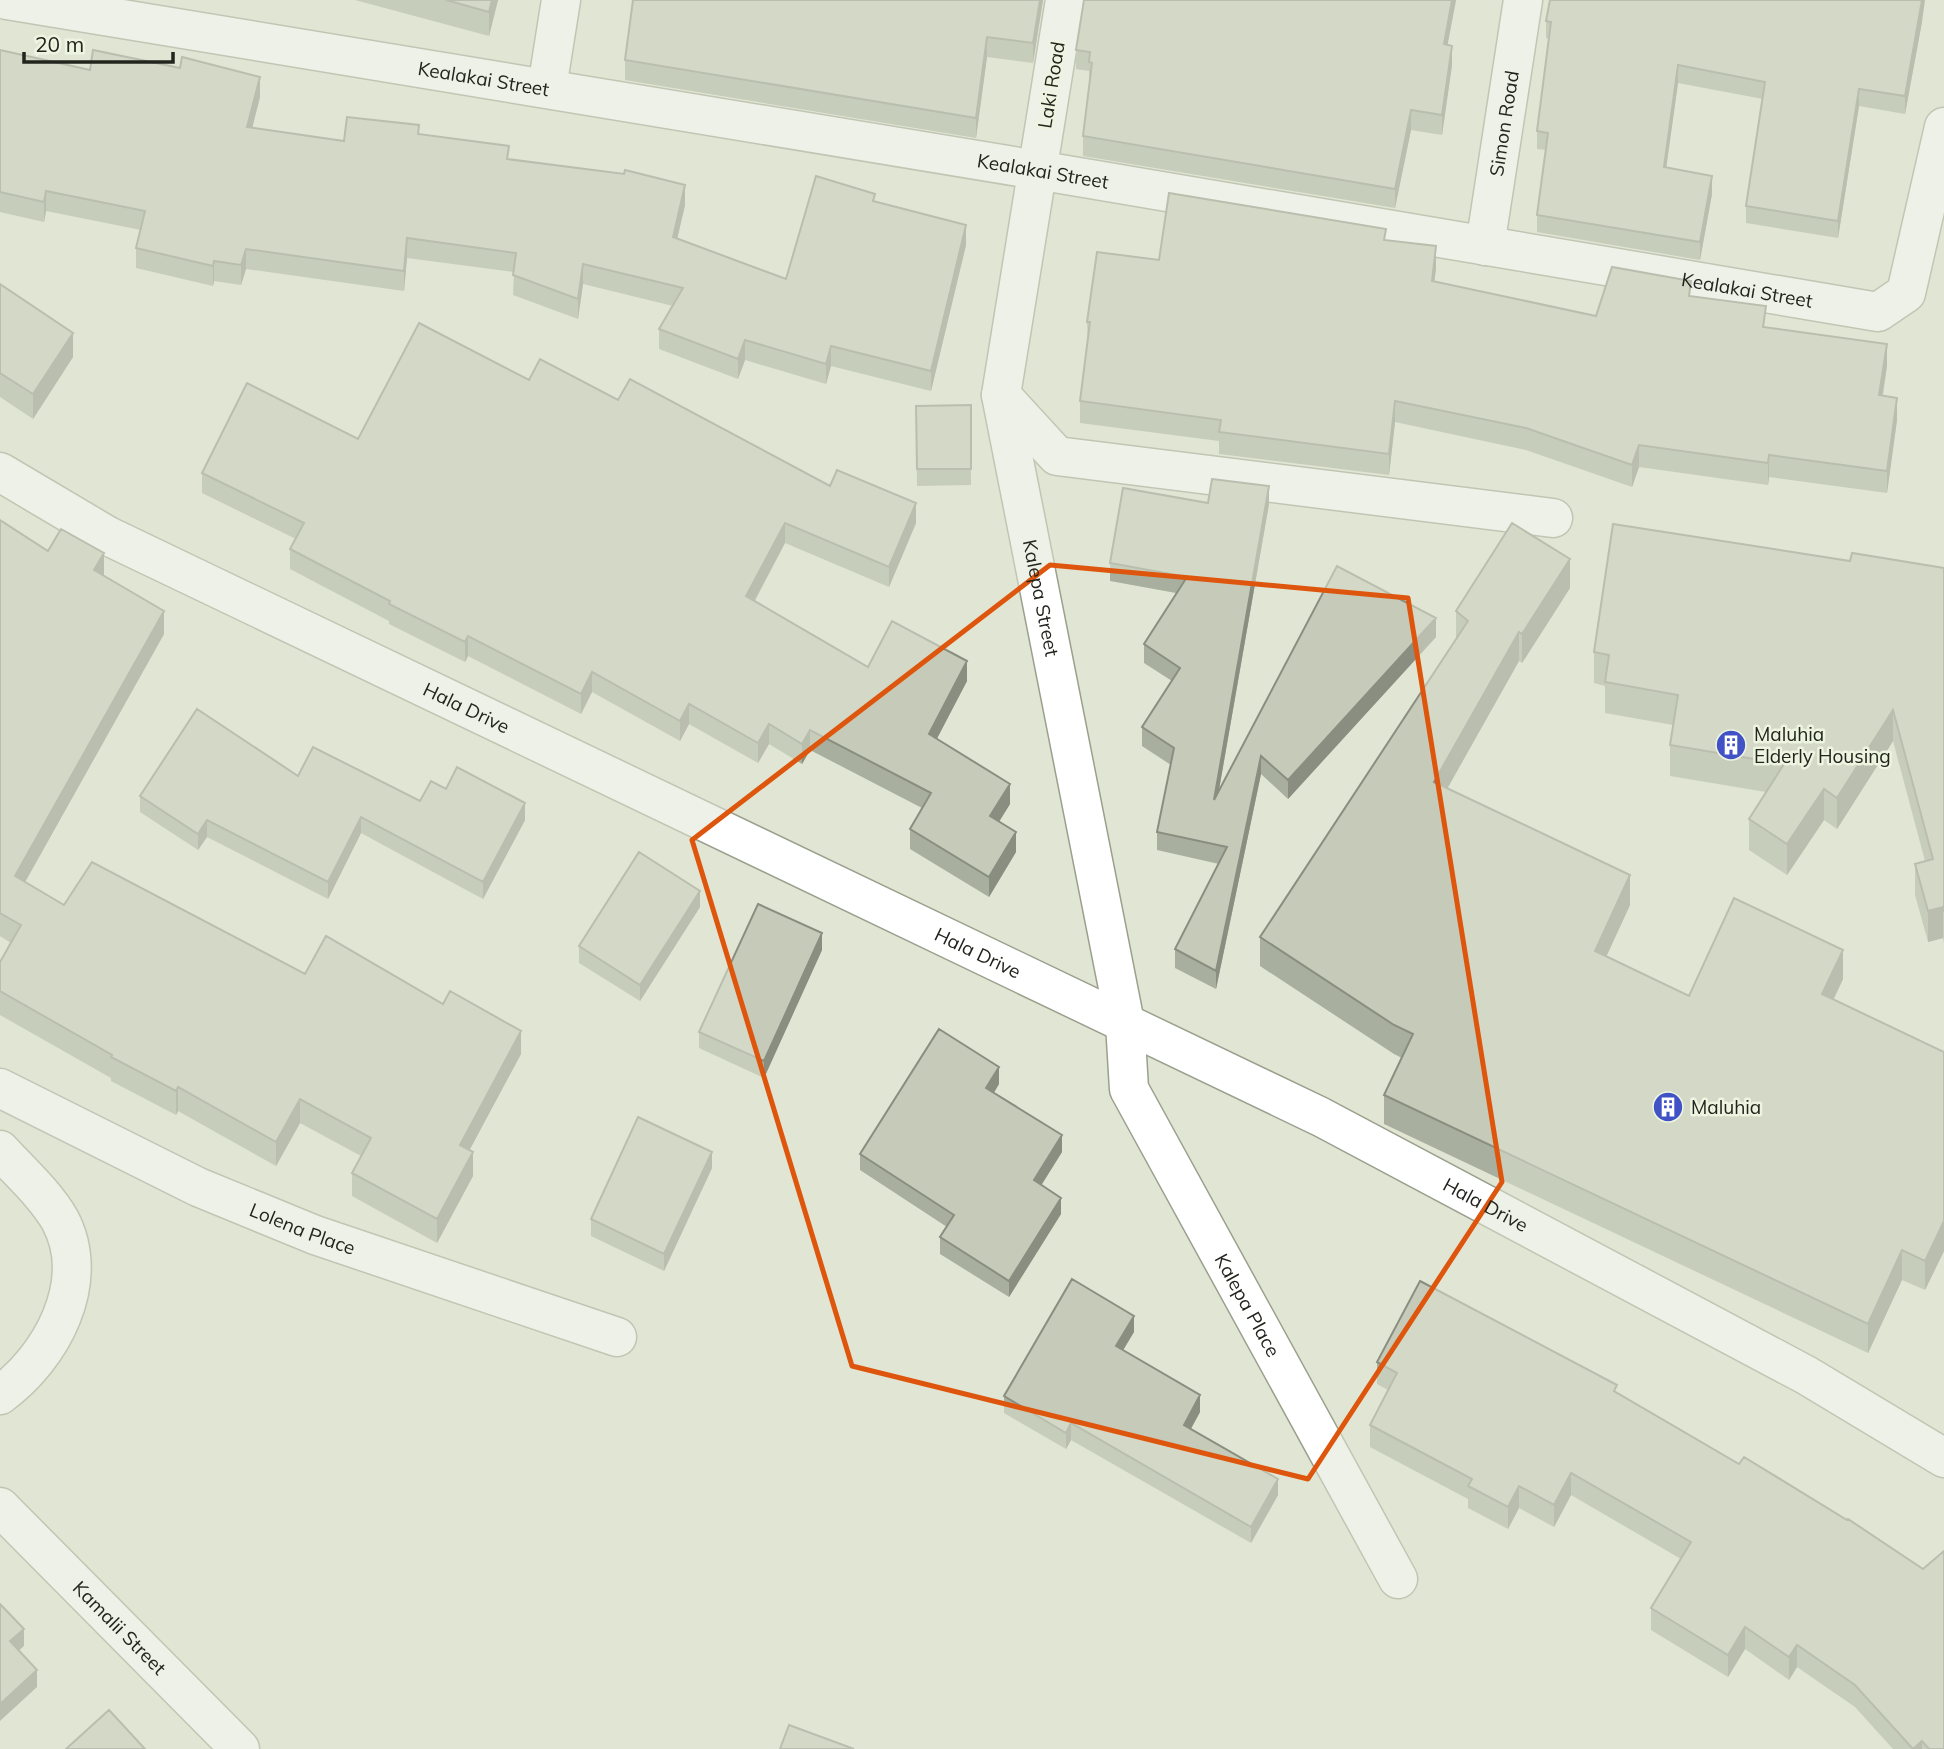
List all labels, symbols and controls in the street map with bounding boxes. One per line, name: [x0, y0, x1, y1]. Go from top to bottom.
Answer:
scale bar: [24, 21, 173, 65]
text: 20 m: [35, 31, 84, 57]
street label: Laki Road: [1032, 40, 1070, 130]
street label: Kealakai Street: [416, 56, 551, 101]
street label: Simon Road: [1484, 69, 1524, 178]
street label: Kealakai Street: [976, 148, 1111, 194]
street label: Kealakai Street: [1680, 267, 1815, 313]
street label: Kalepa Street: [1018, 537, 1064, 659]
street label: Hala Drive: [419, 677, 513, 739]
place label: Maluhia Elderly Housing: [1754, 722, 1891, 768]
building icon: Maluhia Elderly Housing: [1714, 728, 1748, 762]
street label: Hala Drive: [931, 922, 1025, 983]
building icon: Maluhia: [1651, 1090, 1685, 1124]
place label: Maluhia: [1691, 1095, 1761, 1119]
street label: Hala Drive: [1439, 1172, 1532, 1237]
street label: Lolena Place: [246, 1198, 359, 1260]
street label: Kalepa Place: [1210, 1249, 1286, 1361]
street label: Kamalii Street: [68, 1576, 172, 1680]

